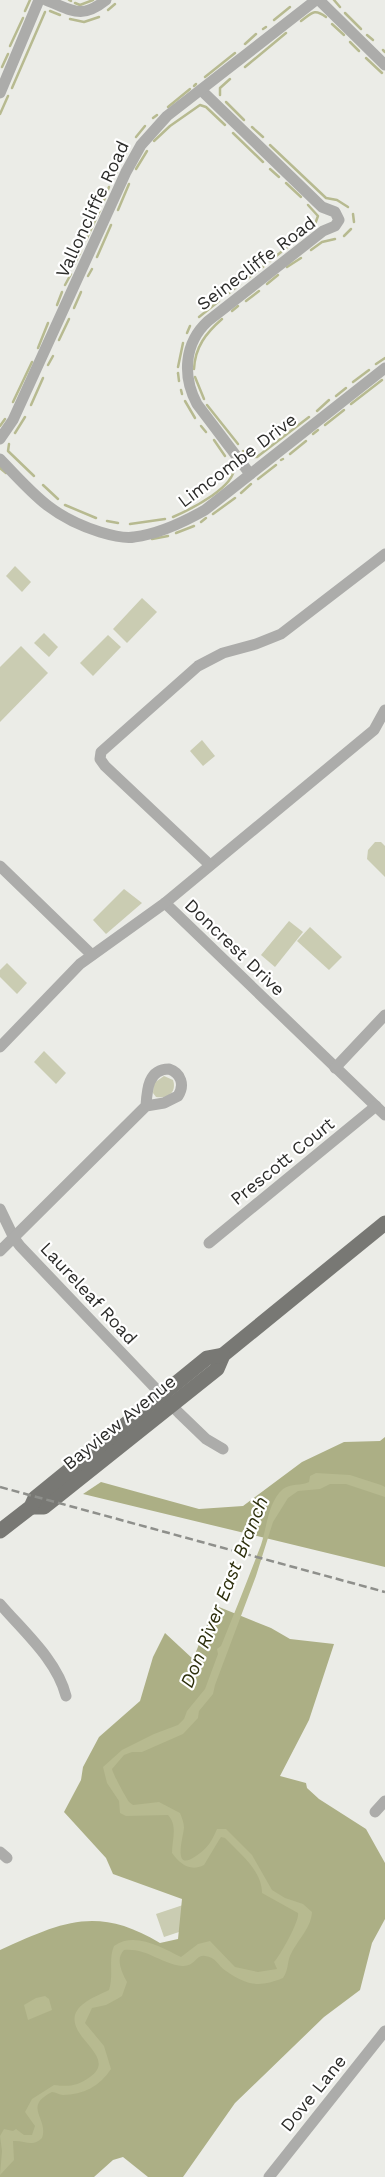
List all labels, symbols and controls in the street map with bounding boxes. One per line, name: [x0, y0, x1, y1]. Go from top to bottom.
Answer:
street label: Valloncliffe Road: [51, 137, 133, 281]
street label: Seinecliffe Road: [193, 212, 319, 314]
street label: Limcombe Drive: [173, 408, 301, 512]
street label: Doncrest Drive: [181, 894, 289, 1000]
street label: Prescott Court: [226, 1112, 338, 1209]
street label: Laureleaf Road: [36, 1238, 142, 1348]
street label: Bayview Avenue: [58, 1370, 180, 1474]
water label: Don River East Branch: [175, 1493, 273, 1691]
street label: Dove Lane: [276, 2051, 350, 2135]

